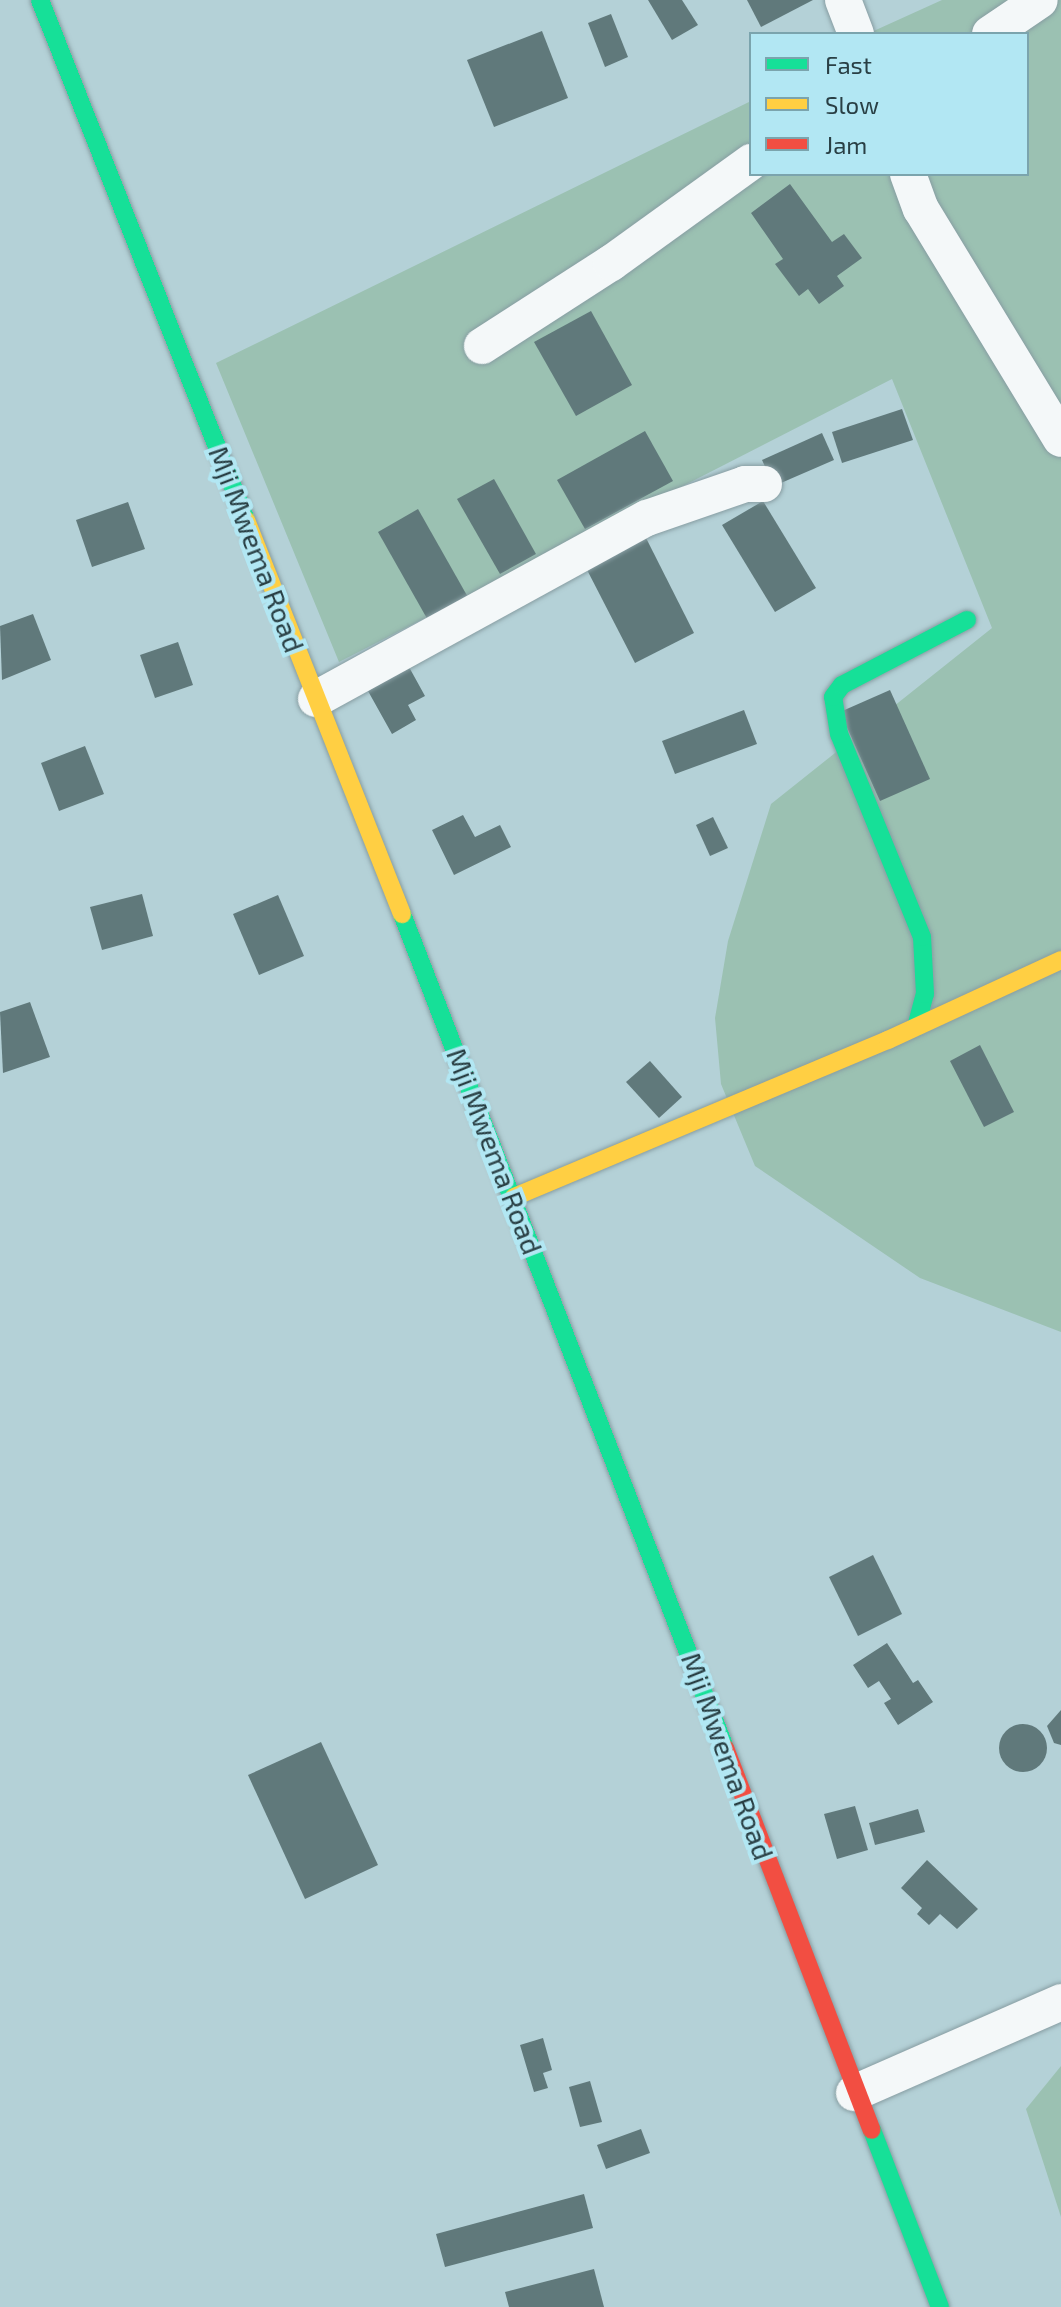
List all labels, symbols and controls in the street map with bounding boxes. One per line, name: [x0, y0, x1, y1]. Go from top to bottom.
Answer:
legend: [749, 32, 1029, 176]
text: Fast: [825, 50, 872, 79]
text: Slow: [825, 90, 879, 119]
text: Jam: [825, 130, 867, 159]
street label: Mji Mwema Road: [202, 441, 312, 657]
street label: Mji Mwema Road: [440, 1043, 550, 1259]
street label: Mji Mwema Road: [675, 1648, 781, 1864]

